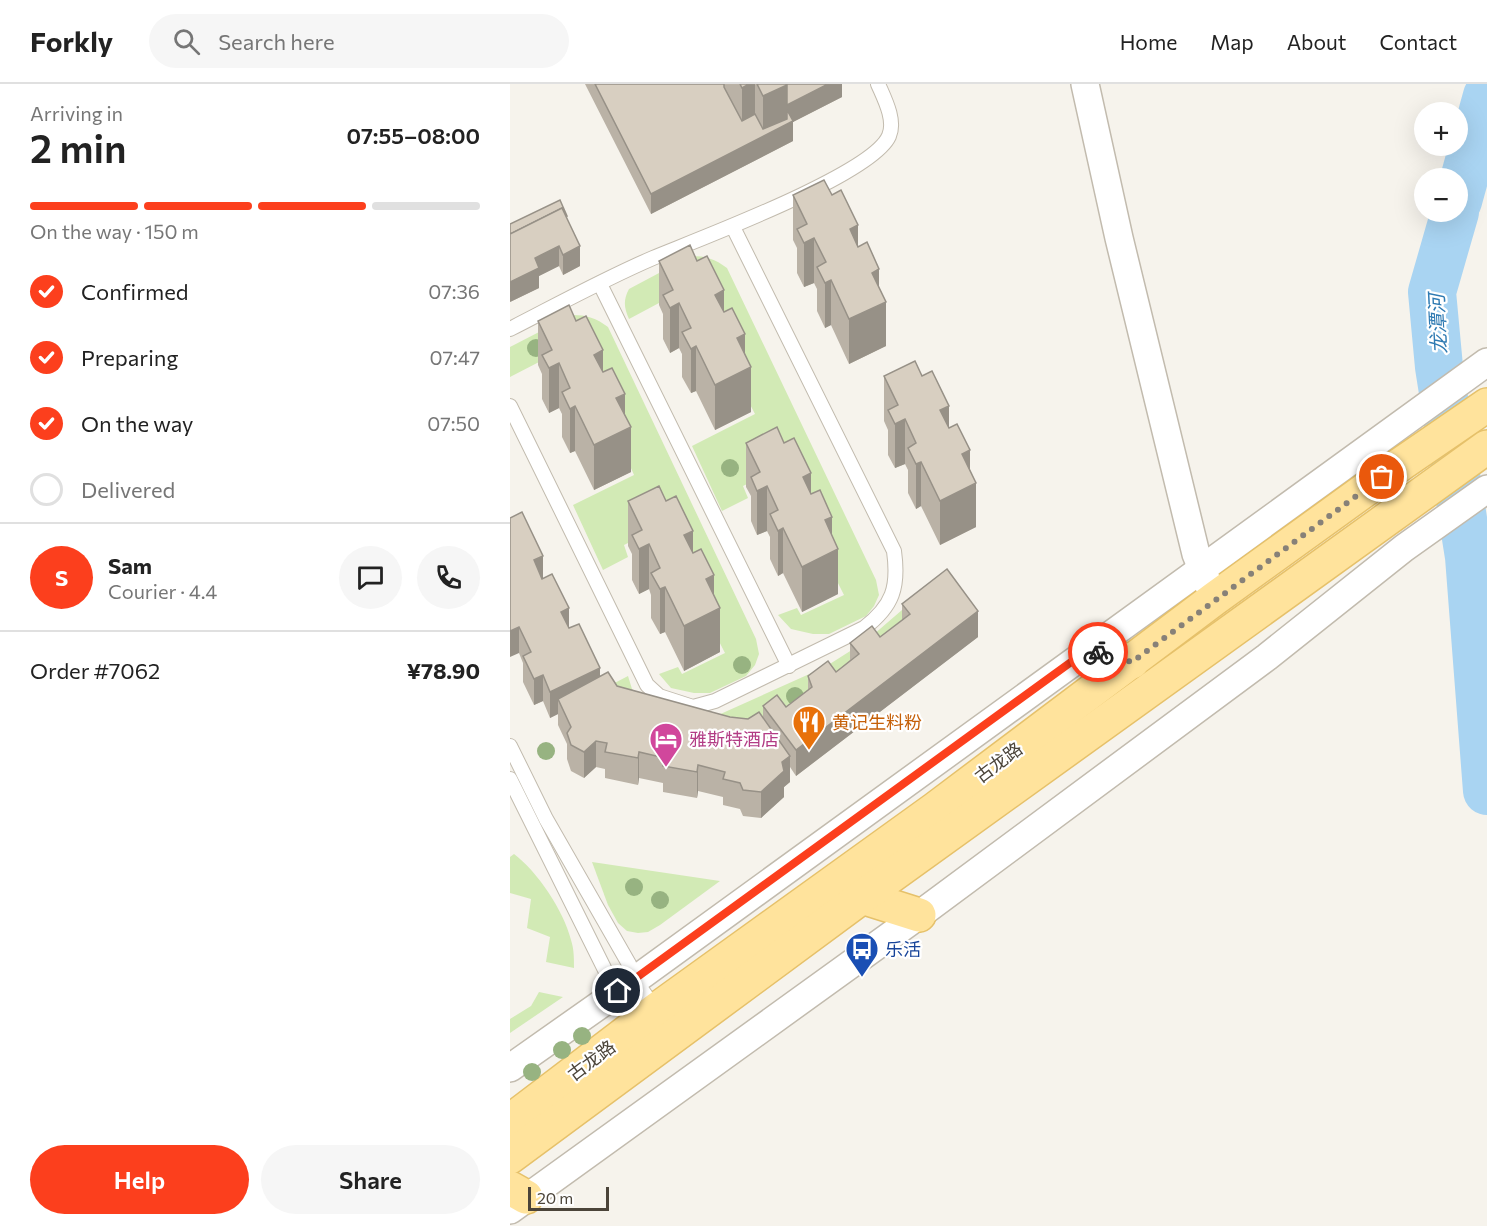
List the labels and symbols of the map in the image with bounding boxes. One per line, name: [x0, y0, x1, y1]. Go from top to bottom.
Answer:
water label: 龙潭河: [1423, 289, 1451, 355]
pin: [1356, 451, 1407, 502]
courier: [1068, 622, 1128, 682]
restaurant icon: 黄记生料粉: [791, 704, 827, 751]
place label: 黄记生料粉: [832, 711, 922, 733]
hotel icon: 雅斯特酒店: [648, 721, 684, 768]
place label: 雅斯特酒店: [689, 728, 779, 750]
street label: 古龙路: [970, 737, 1026, 787]
bus stop icon: 乐活: [844, 931, 880, 978]
place label: 乐活: [885, 938, 921, 960]
pin: [592, 965, 643, 1016]
street label: 古龙路: [563, 1035, 619, 1085]
scale bar: [528, 1184, 609, 1212]

